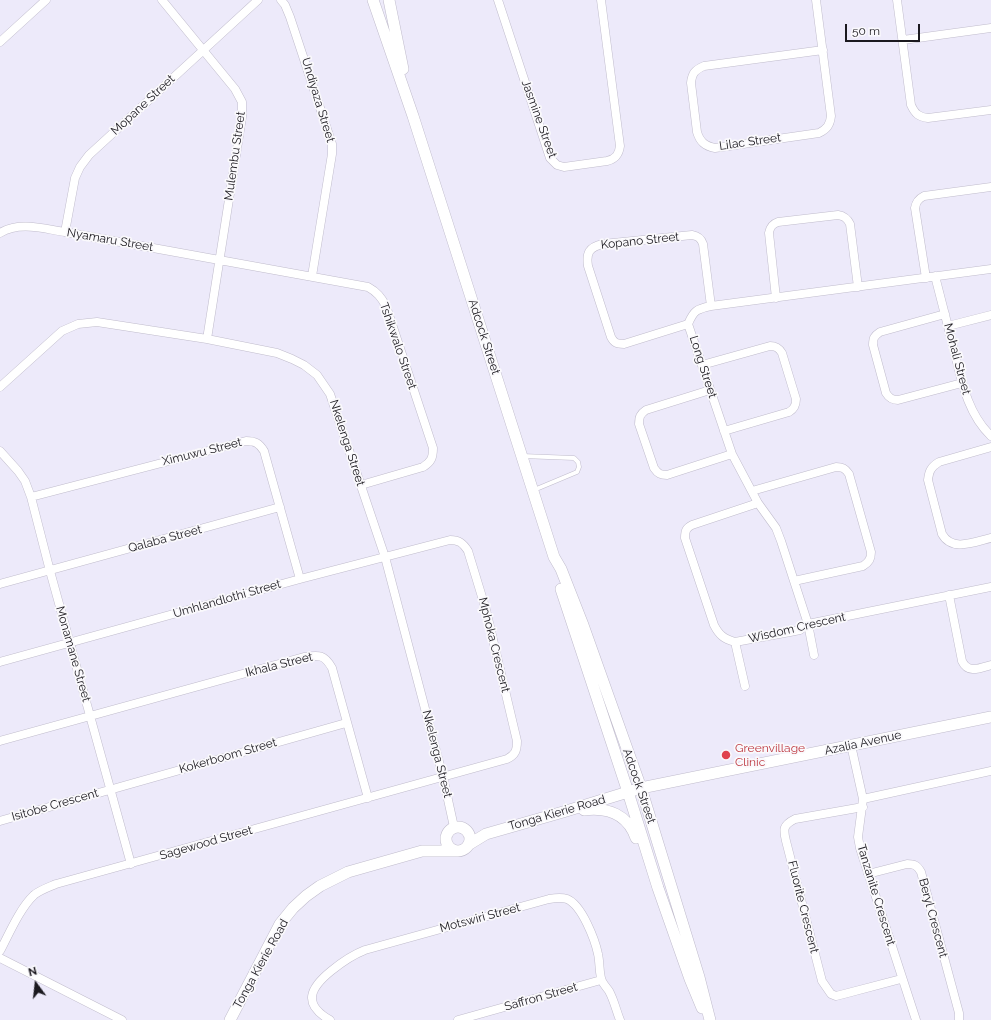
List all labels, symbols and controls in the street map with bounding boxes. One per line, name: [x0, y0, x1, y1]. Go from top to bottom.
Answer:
scale bar: [847, 16, 922, 42]
text: 50 m: [852, 24, 880, 38]
street label: Undiyaza Street: [298, 56, 338, 144]
street label: Mopane Street: [108, 72, 178, 138]
street label: Jasmine Street: [518, 78, 560, 160]
street label: Mulembu Street: [222, 111, 248, 201]
street label: Lilac Street: [718, 131, 782, 153]
street label: Nyamaru Street: [66, 225, 154, 255]
street label: Kopano Street: [600, 230, 680, 252]
street label: Adcock Street: [465, 298, 503, 376]
street label: Tshikwalo Street: [376, 301, 420, 391]
street label: Mohali Street: [941, 322, 973, 396]
street label: Long Street: [686, 334, 720, 400]
street label: Nkelenga Street: [326, 398, 368, 488]
street label: Ximuwu Street: [161, 435, 243, 469]
street label: Qalaba Street: [127, 522, 203, 556]
street label: Umhlandlothi Street: [171, 577, 283, 621]
street label: Mphoka Crescent: [475, 596, 513, 694]
street label: Monamane Street: [52, 604, 94, 704]
street label: Wisdom Crescent: [747, 610, 847, 646]
street label: Ikhala Street: [244, 650, 314, 680]
street label: Nkelenga Street: [419, 709, 455, 799]
street label: Azalia Avenue: [823, 728, 903, 758]
street label: Kokerboom Street: [178, 735, 278, 777]
place label: Greenvillage Clinic: [735, 741, 805, 769]
street label: Adcock Street: [619, 747, 659, 825]
marker: Greenvillage Clinic: [720, 749, 732, 761]
street label: Isitobe Crescent: [10, 786, 100, 824]
street label: Tonga Kierie Road: [507, 792, 607, 834]
street label: Sagewood Street: [158, 823, 254, 863]
street label: Tanzanite Crescent: [854, 843, 898, 947]
street label: Fluorite Crescent: [785, 859, 821, 955]
street label: Beryl Crescent: [915, 877, 951, 959]
street label: Motswiri Street: [438, 900, 522, 936]
street label: Tonga Kierie Road: [230, 917, 292, 1011]
north arrow: [16, 964, 56, 1004]
text: N: [27, 965, 39, 979]
street label: Saffron Street: [503, 980, 579, 1014]

